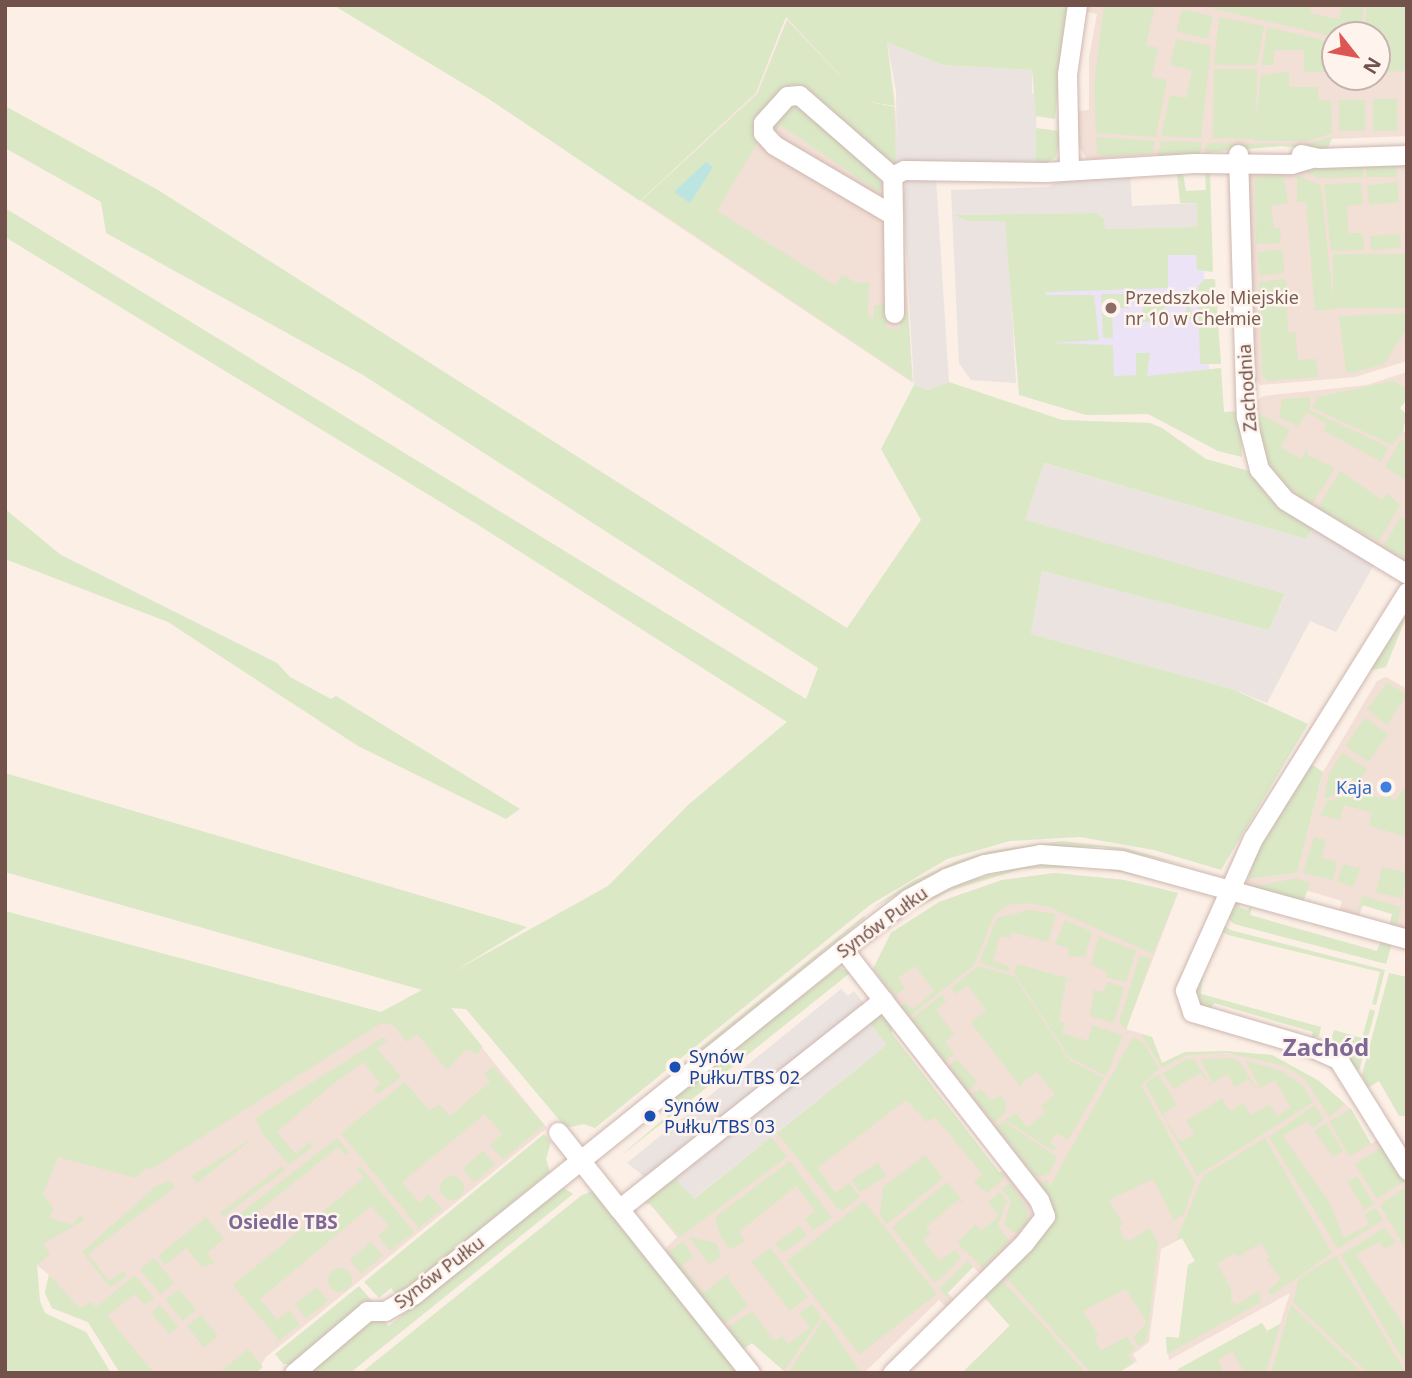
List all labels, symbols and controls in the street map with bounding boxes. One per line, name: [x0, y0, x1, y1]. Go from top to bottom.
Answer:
north arrow: [1321, 21, 1391, 91]
text: N: [1357, 52, 1387, 79]
place label: Przedszkole Miejskie nr 10 w Chełmie: [1125, 287, 1299, 330]
marker: Przedszkole Miejskie nr 10 w Chełmie: [1103, 300, 1119, 316]
street label: Zachodnia: [1233, 343, 1261, 433]
place label: Kaja: [1336, 776, 1372, 798]
marker: Kaja: [1378, 779, 1394, 795]
street label: Synów Pułku: [832, 882, 932, 962]
district label: Zachód: [1283, 1033, 1369, 1061]
place label: Synów Pułku/TBS 02: [689, 1046, 800, 1088]
marker: Synów Pułku/TBS 02: [667, 1059, 683, 1075]
place label: Synów Pułku/TBS 03: [664, 1095, 775, 1138]
marker: Synów Pułku/TBS 03: [642, 1108, 658, 1124]
district label: Osiedle TBS: [228, 1212, 338, 1234]
street label: Synów Pułku: [390, 1231, 488, 1313]

